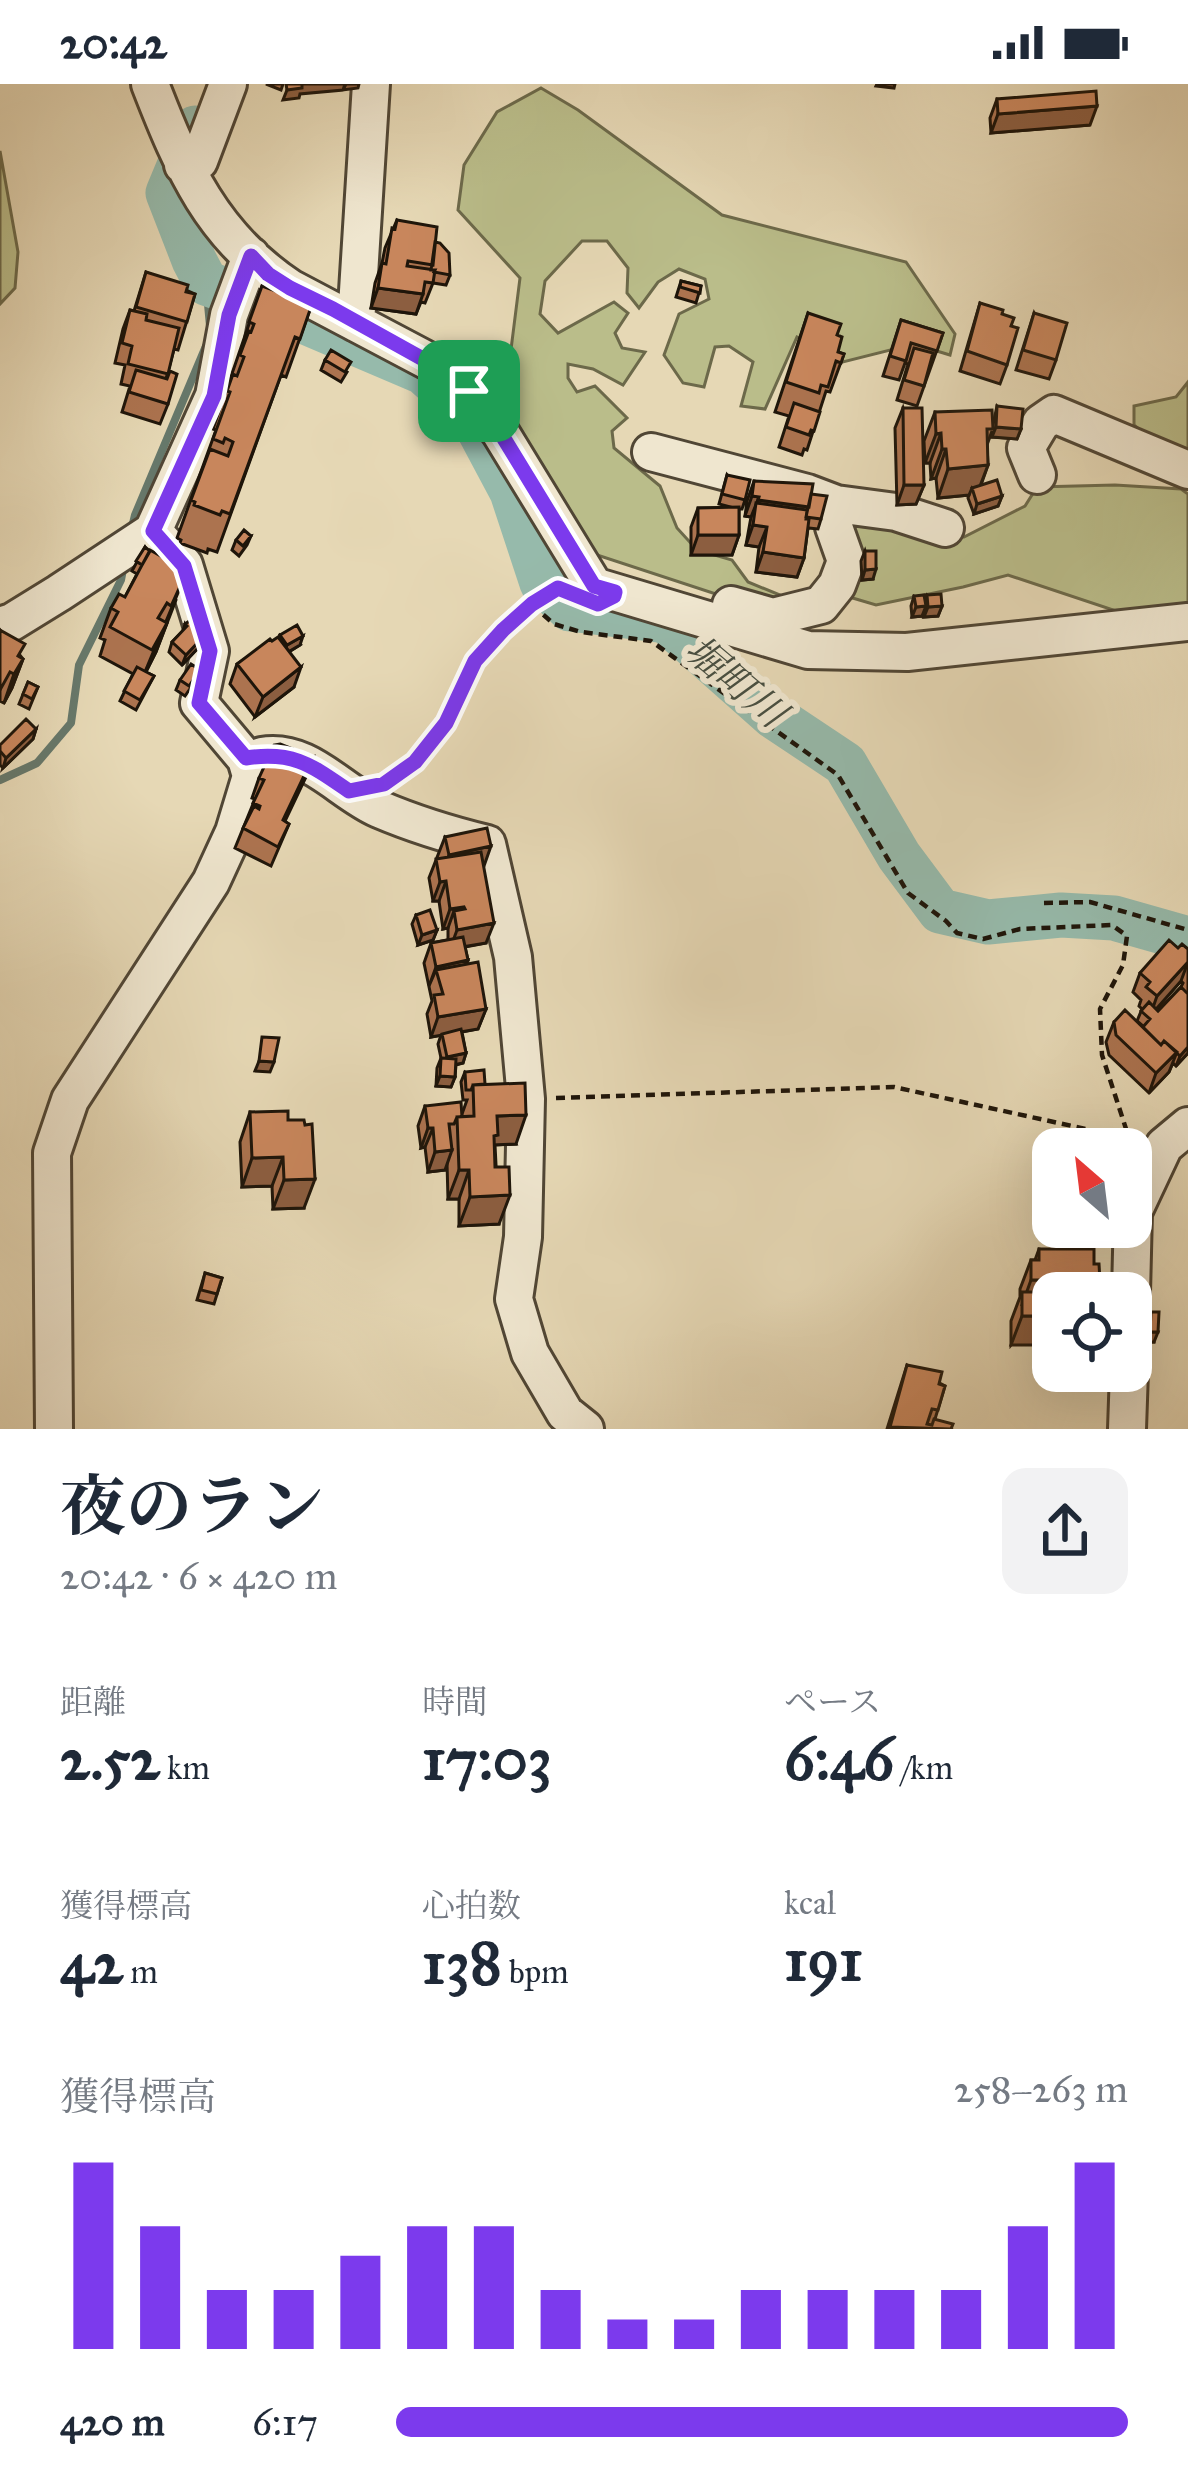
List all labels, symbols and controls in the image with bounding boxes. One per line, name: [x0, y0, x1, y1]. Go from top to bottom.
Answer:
text: 20:42: [60, 15, 167, 70]
pin: [418, 340, 520, 442]
icon: arrive: [436, 358, 502, 424]
water label: 堀町川: [675, 626, 799, 740]
north arrow: [1032, 1128, 1152, 1248]
map controls: [1032, 1128, 1152, 1392]
button: locate: [1032, 1272, 1152, 1392]
text: 夜のラン: [60, 1466, 324, 1547]
button: share: [1002, 1468, 1128, 1594]
text: 20:42 · 6 × 420 m: [60, 1552, 337, 1600]
text: 距離: [60, 1682, 126, 1722]
text: 時間: [422, 1682, 488, 1722]
text: ペース: [784, 1682, 881, 1722]
text: 2.52: [60, 1722, 160, 1795]
text: 17:03: [422, 1722, 552, 1795]
text: 6:46: [784, 1722, 894, 1795]
text: km: [160, 1748, 210, 1788]
text: /km: [894, 1748, 953, 1788]
text: kcal: [784, 1883, 836, 1923]
text: 獲得標高: [60, 1886, 192, 1926]
text: 心拍数: [422, 1886, 521, 1926]
text: 191: [784, 1923, 863, 1996]
text: 42: [60, 1926, 123, 1999]
text: 138: [422, 1926, 502, 1999]
text: m: [123, 1952, 158, 1992]
text: bpm: [502, 1952, 569, 1992]
text: 258–263 m: [954, 2065, 1128, 2113]
text: 獲得標高: [60, 2073, 216, 2121]
text: 420 m: [60, 2398, 165, 2446]
text: 6:17: [252, 2398, 318, 2446]

